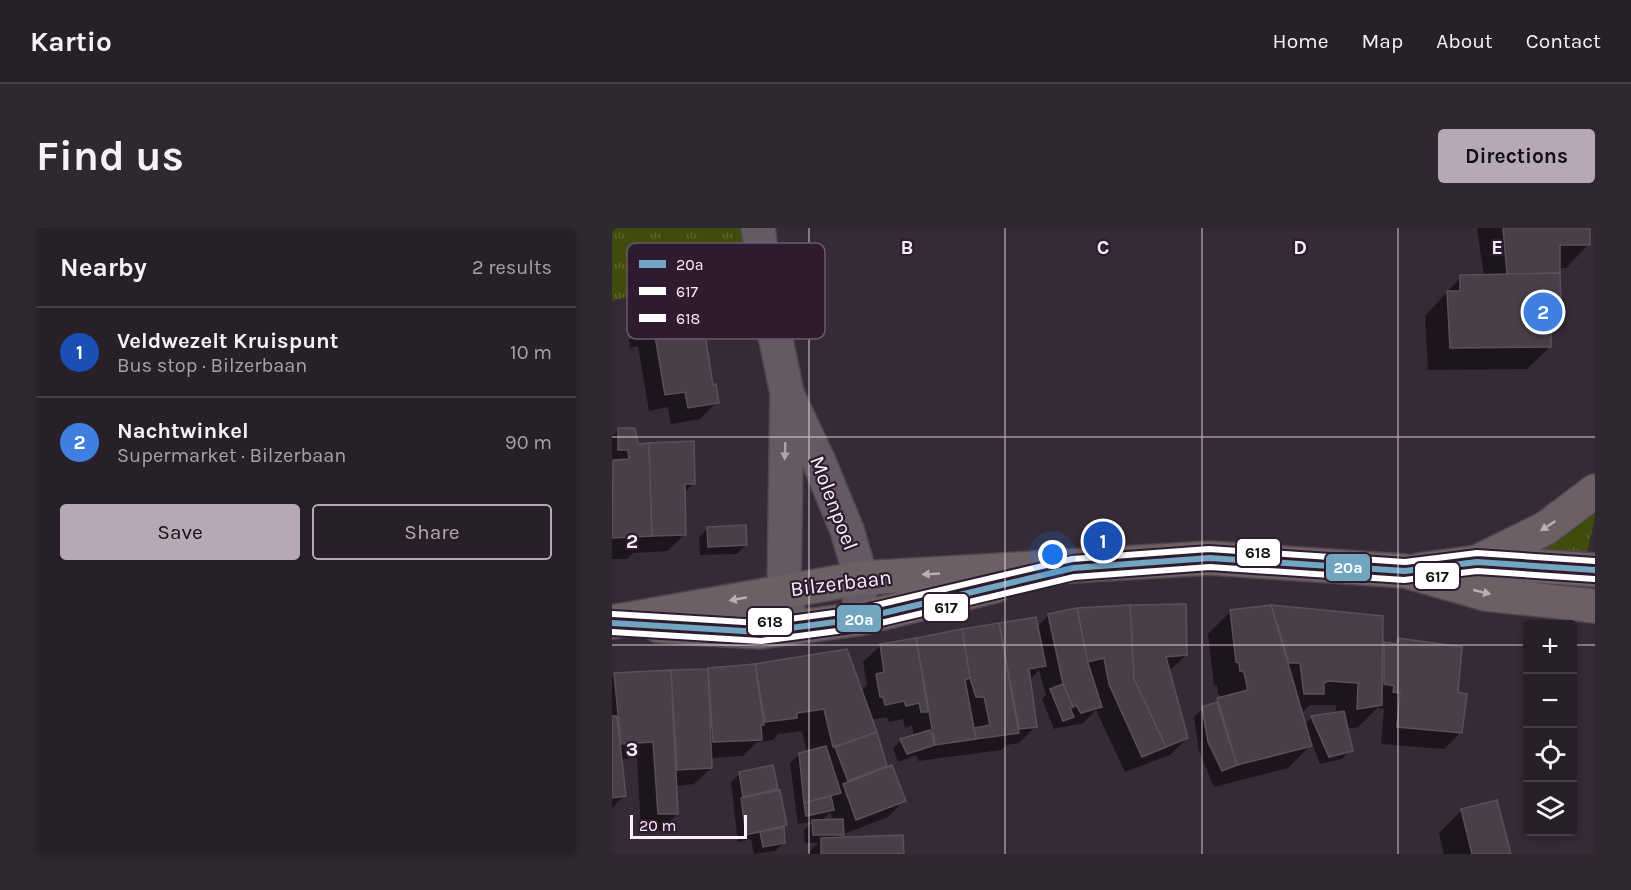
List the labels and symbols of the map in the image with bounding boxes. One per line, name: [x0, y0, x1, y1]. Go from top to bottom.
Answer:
text: B: [901, 236, 913, 259]
text: C: [1097, 236, 1109, 259]
text: D: [1293, 236, 1307, 259]
text: E: [1491, 236, 1503, 259]
legend: [627, 243, 825, 339]
text: 20a: [676, 255, 704, 274]
text: 617: [676, 282, 698, 301]
pin: 2: [1524, 290, 1562, 334]
text: 618: [676, 309, 700, 328]
one-way arrow: [781, 442, 790, 461]
street label: Molenpoel: [805, 452, 863, 554]
pin: 1: [1084, 518, 1122, 564]
one-way arrow: [1540, 520, 1556, 531]
text: 2: [626, 530, 638, 553]
line badge: 618: [1236, 538, 1281, 567]
your location: [1038, 540, 1067, 569]
text: 618: [1245, 543, 1271, 562]
line badge: 20a: [1325, 553, 1371, 582]
text: 20a: [1333, 558, 1363, 577]
line badge: 617: [1414, 562, 1460, 590]
street label: Bilzerbaan: [789, 565, 893, 601]
text: 617: [1425, 567, 1449, 586]
one-way arrow: [921, 570, 940, 579]
one-way arrow: [1473, 588, 1492, 597]
line badge: 617: [923, 593, 969, 622]
one-way arrow: [728, 595, 747, 604]
text: 617: [934, 598, 958, 617]
line badge: 20a: [836, 604, 882, 633]
line badge: 618: [747, 607, 793, 636]
text: 20a: [844, 610, 874, 629]
text: 618: [757, 612, 783, 631]
text: 3: [626, 738, 638, 761]
scale bar: [630, 812, 747, 840]

